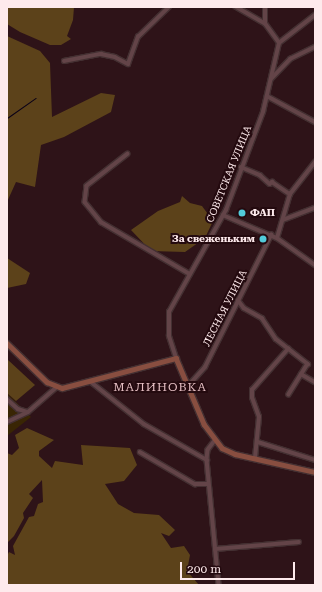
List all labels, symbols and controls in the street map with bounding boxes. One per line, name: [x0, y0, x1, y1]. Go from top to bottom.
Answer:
street label: СОВЕТСКАЯ УЛИЦА: [204, 124, 254, 224]
place label: ФАП: [250, 207, 275, 219]
marker: ФАП: [237, 208, 247, 218]
place label: За свеженьким: [172, 233, 255, 245]
marker: За свеженьким: [258, 234, 268, 244]
street label: ЛЕСНАЯ УЛИЦА: [201, 268, 249, 348]
district label: МАЛИНОВКА: [113, 381, 207, 395]
scale bar: [182, 554, 297, 580]
text: 200 m: [187, 562, 221, 576]

